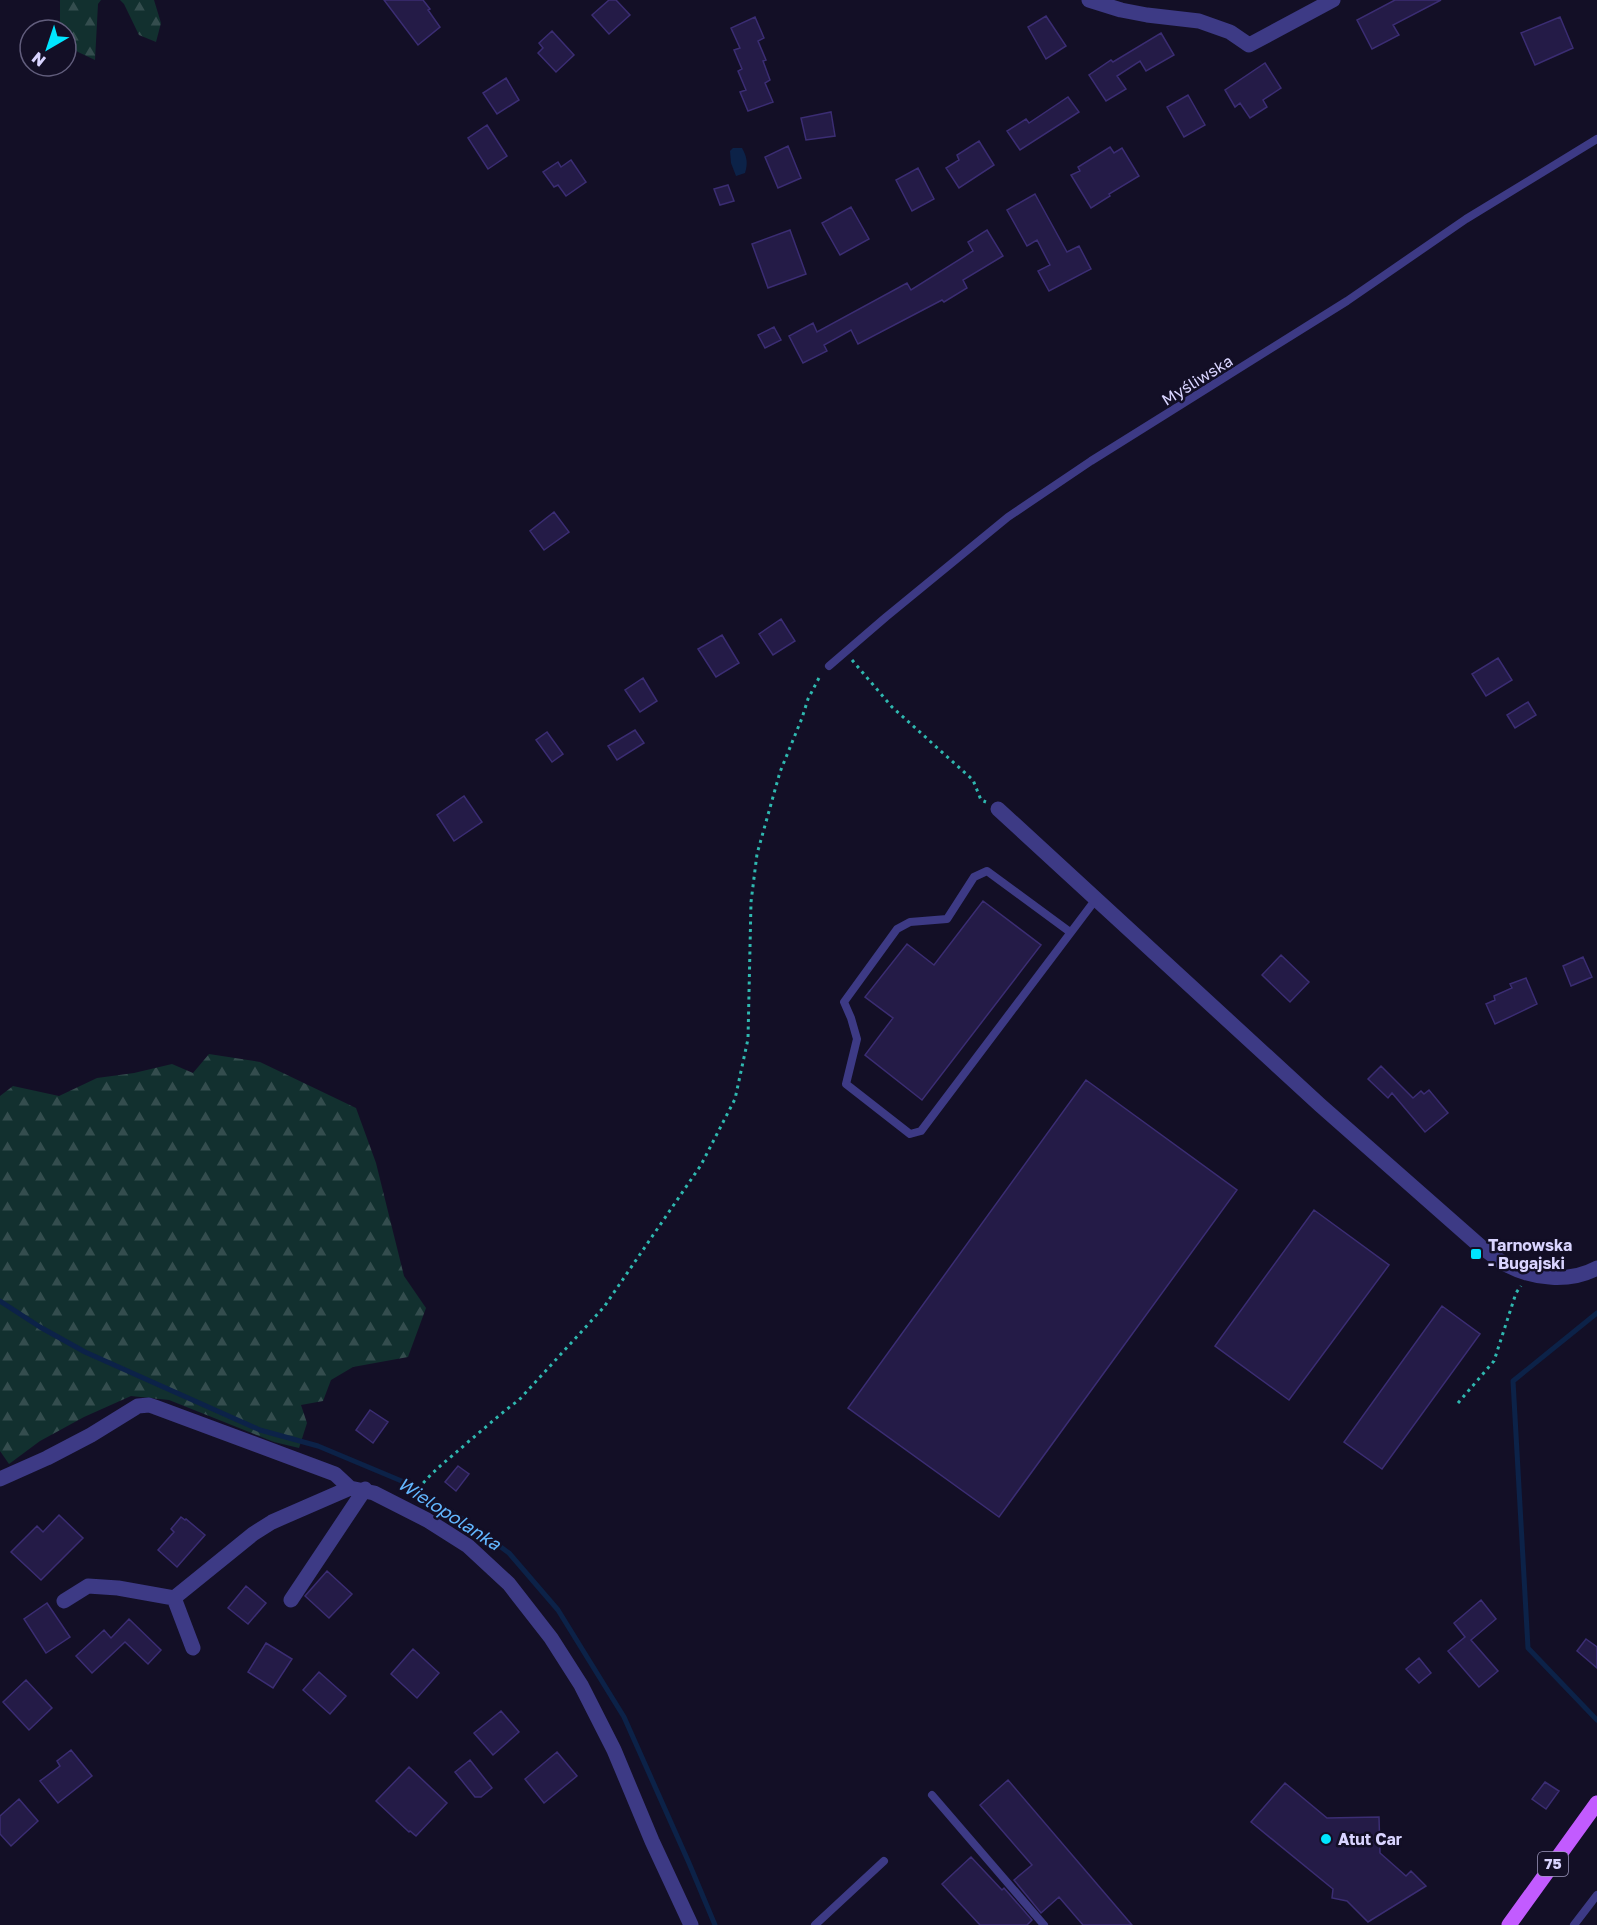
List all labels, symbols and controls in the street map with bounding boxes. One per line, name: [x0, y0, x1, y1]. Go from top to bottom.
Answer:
north arrow: [18, 18, 78, 78]
text: N: [28, 48, 50, 71]
street label: Myśliwska: [1158, 350, 1236, 410]
place label: Tarnowska - Bugajski: [1488, 1235, 1572, 1273]
marker: Tarnowska - Bugajski: [1469, 1247, 1483, 1261]
water label: Wielopolanka: [394, 1472, 506, 1555]
place label: Atut Car: [1338, 1829, 1402, 1849]
marker: Atut Car: [1319, 1832, 1333, 1846]
road number: 75: [1538, 1852, 1568, 1876]

